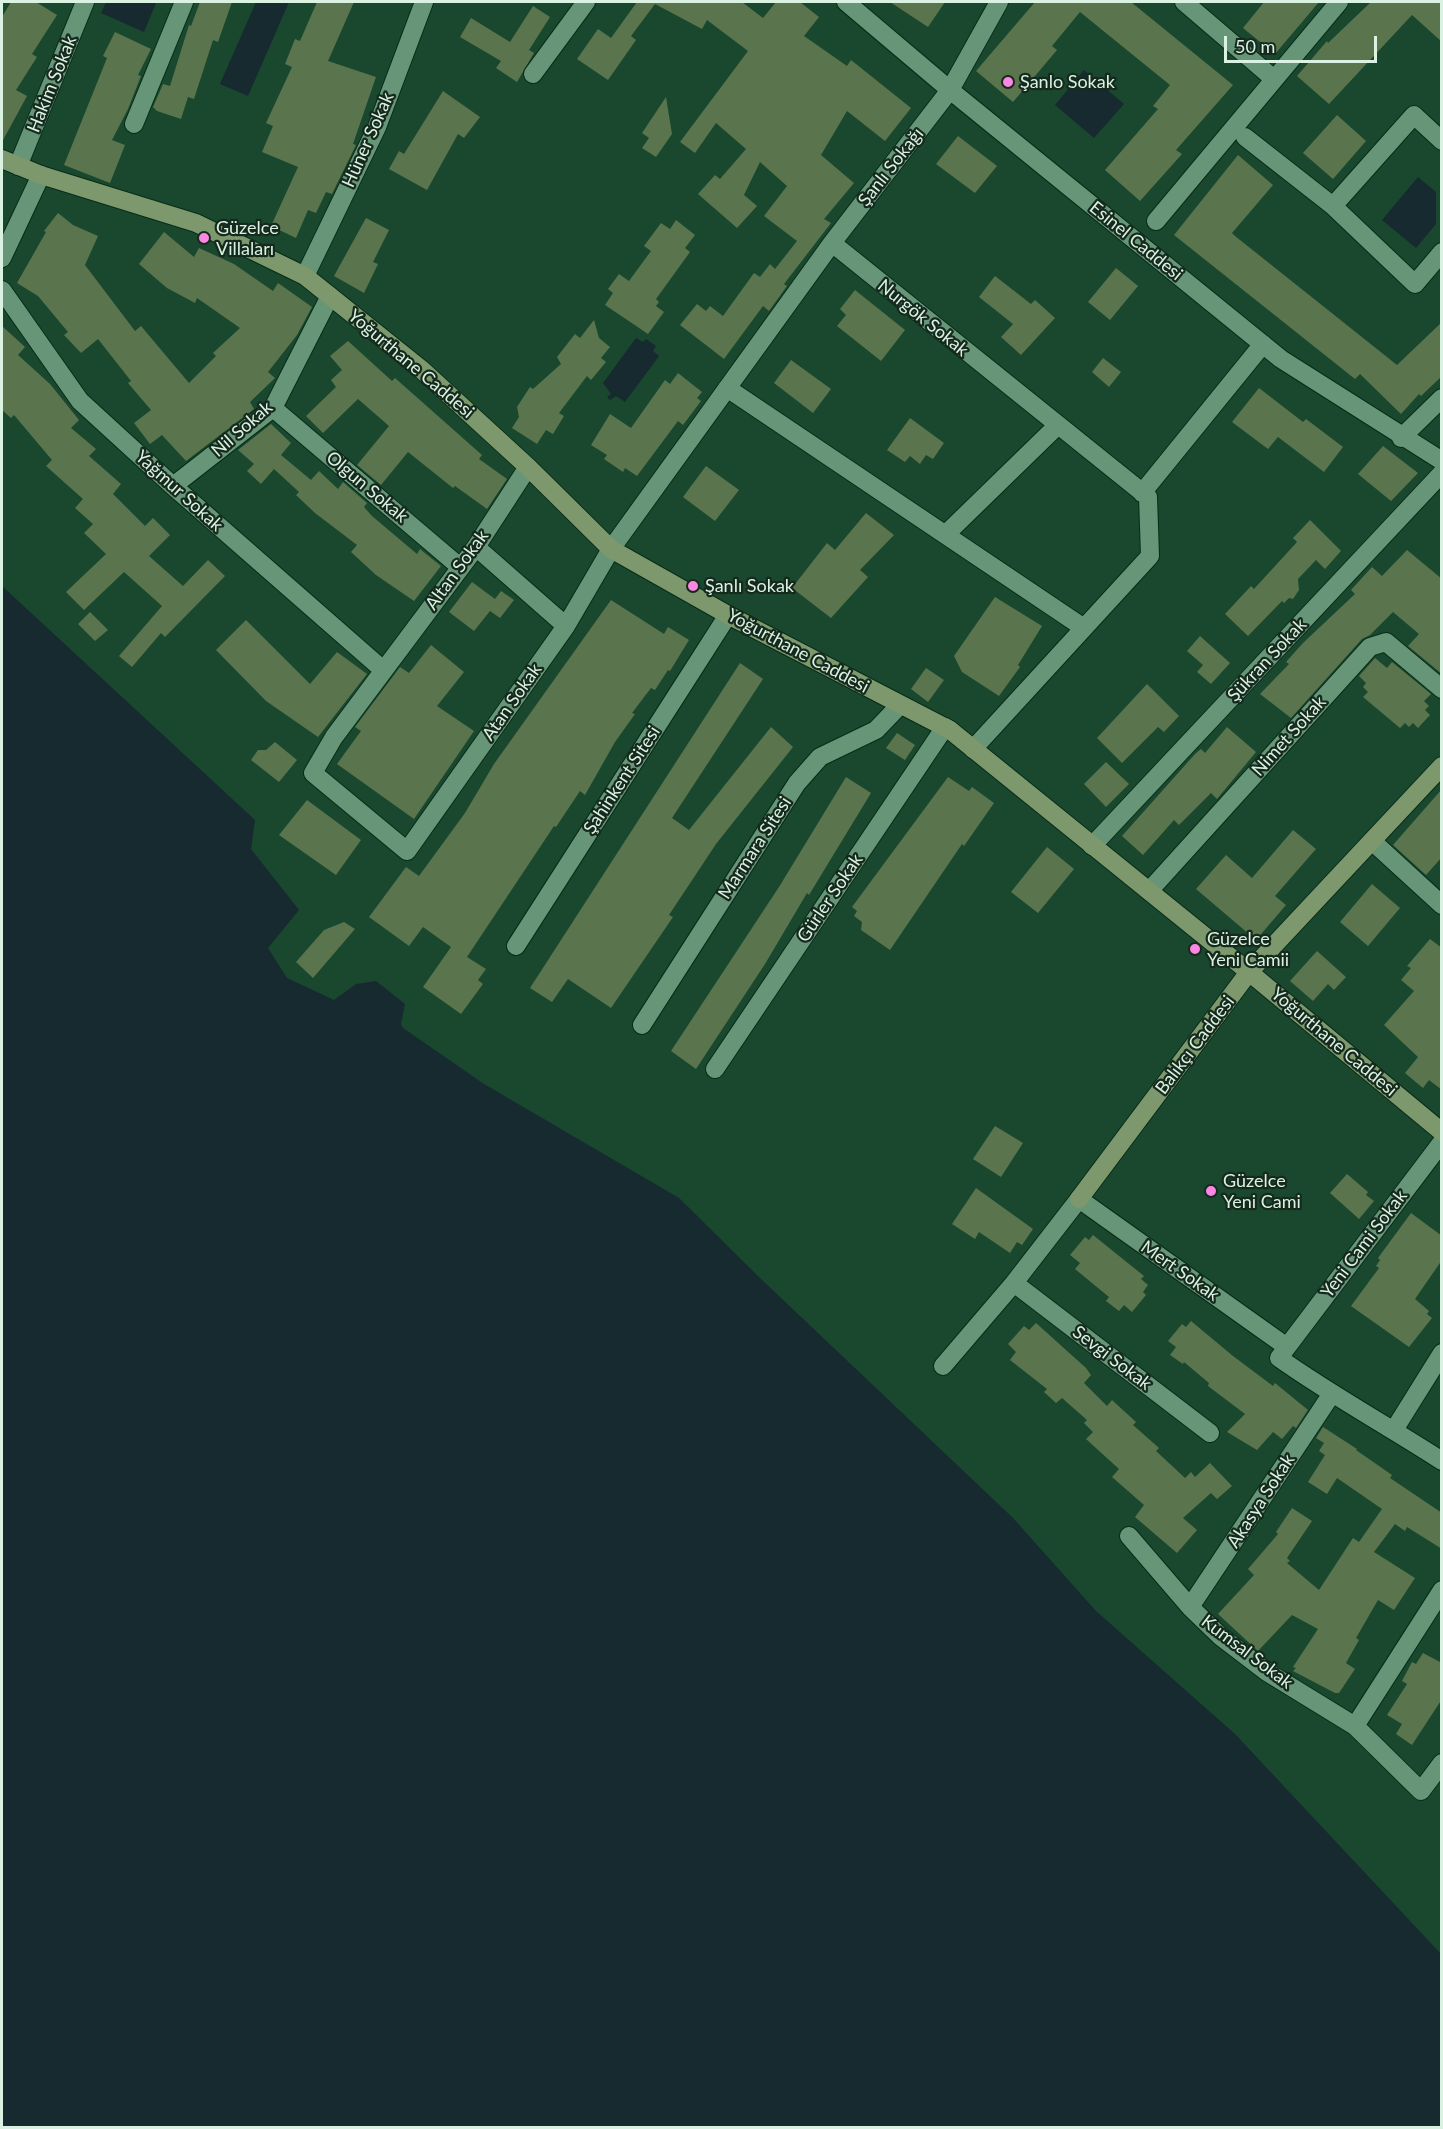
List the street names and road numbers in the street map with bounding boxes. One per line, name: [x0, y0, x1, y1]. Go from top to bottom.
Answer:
street label: Hakim Sokak: [23, 32, 81, 136]
street label: Hüner Sokak: [337, 89, 399, 191]
street label: Şanlı Sokağı: [854, 124, 928, 210]
street label: Esinel Caddesi: [1085, 197, 1187, 285]
street label: Nurgök Sokak: [873, 275, 973, 361]
street label: Yoğurthane Caddesi: [344, 305, 478, 423]
street label: Nil Sokak: [207, 397, 277, 461]
street label: Yağmur Sokak: [131, 446, 227, 536]
street label: Olgun Sokak: [322, 447, 412, 527]
street label: Altan Sokak: [421, 526, 493, 614]
street label: Yoğurthane Caddesi: [723, 604, 873, 698]
street label: Şükran Sokak: [1223, 614, 1311, 706]
street label: Atan Sokak: [478, 659, 546, 745]
street label: Nimet Sokak: [1247, 691, 1331, 781]
street label: Şahinkent Sitesi: [579, 722, 665, 838]
street label: Marmara Sitesi: [714, 793, 796, 903]
street label: Gürler Sokak: [793, 850, 867, 946]
street label: Yoğurthane Caddesi: [1267, 983, 1401, 1101]
street label: Balıkçı Caddesi: [1151, 991, 1239, 1099]
street label: Yeni Cami Sokak: [1316, 1186, 1412, 1302]
street label: Mert Sokak: [1137, 1236, 1223, 1306]
street label: Sevgi Sokak: [1068, 1321, 1156, 1395]
street label: Akasya Sokak: [1223, 1450, 1299, 1552]
street label: Kumsal Sokak: [1197, 1611, 1297, 1693]

